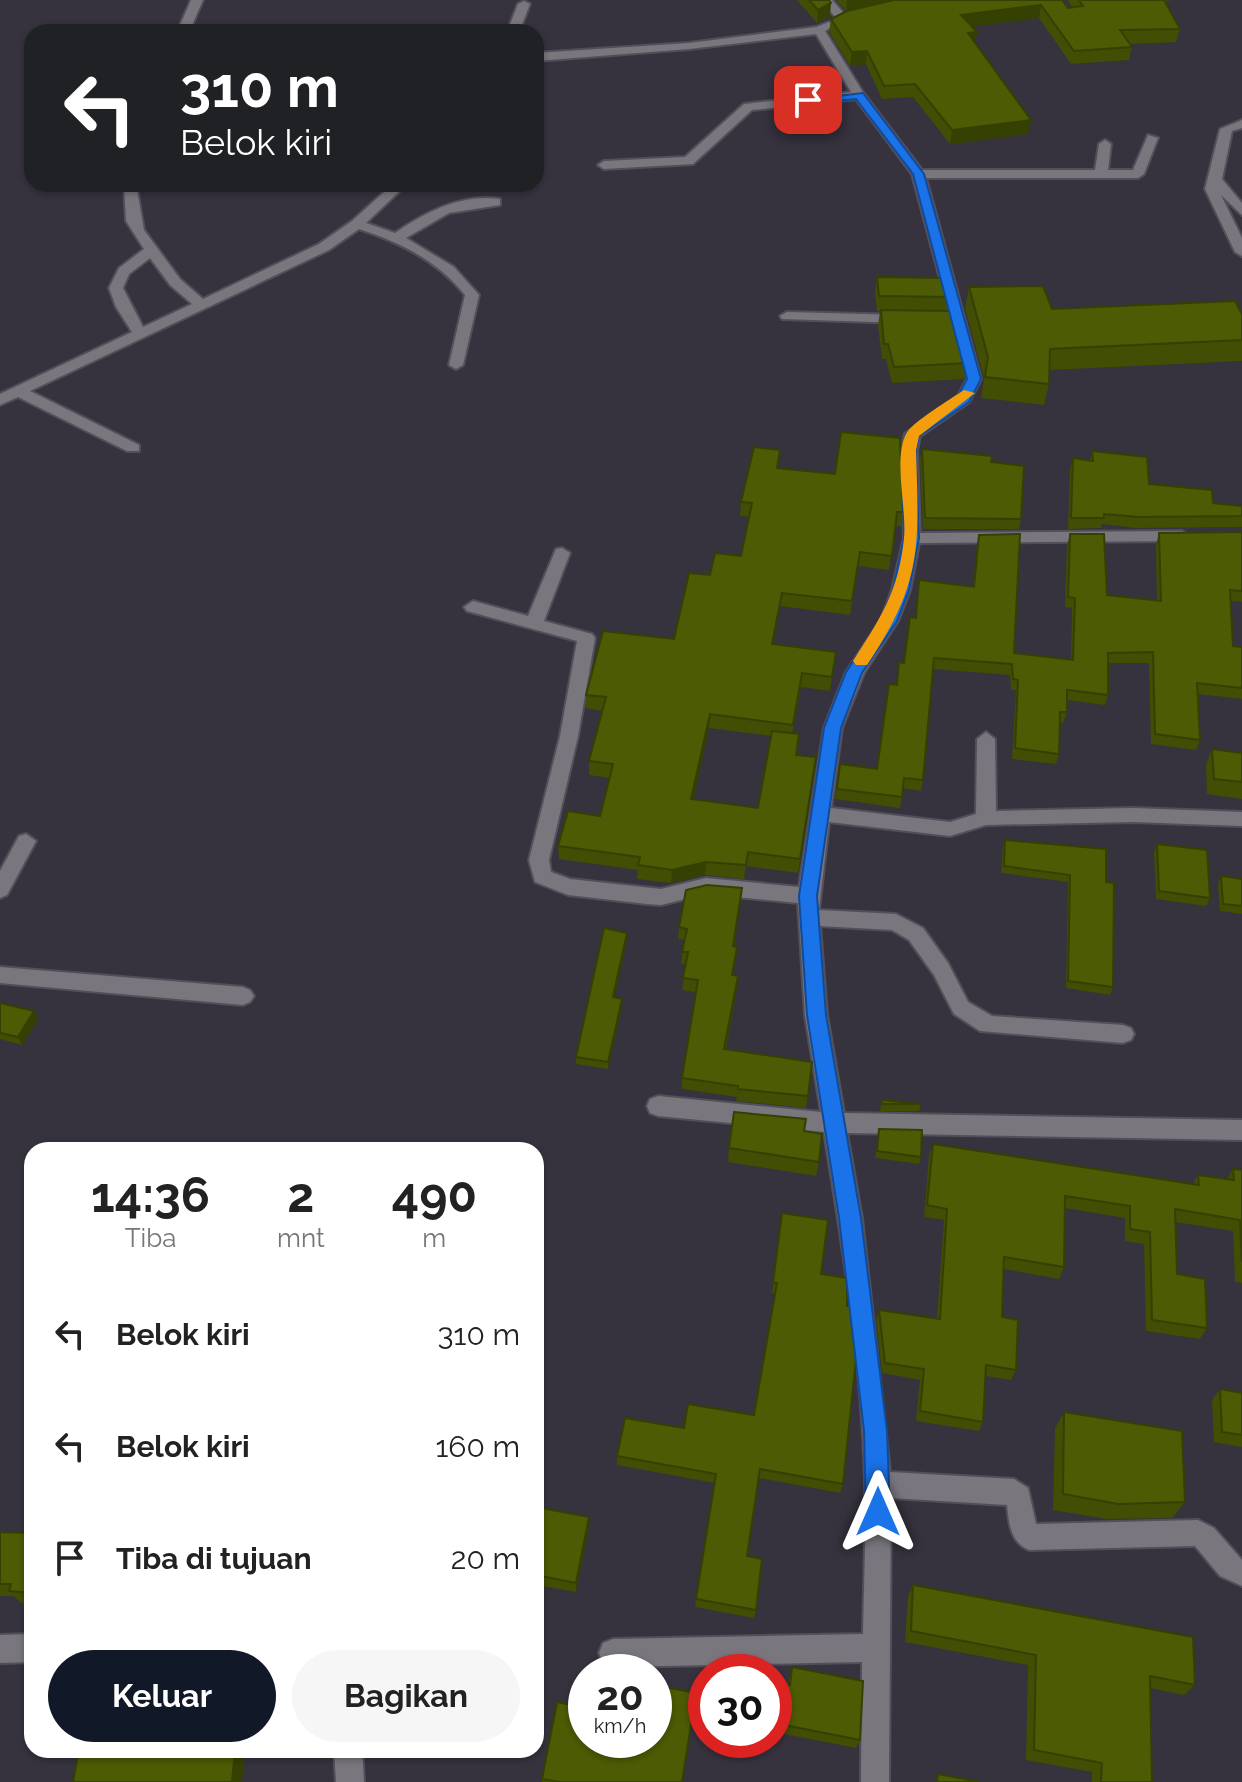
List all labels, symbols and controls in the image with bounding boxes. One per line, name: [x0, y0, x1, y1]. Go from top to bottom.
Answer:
text: 310 m: [180, 54, 339, 120]
icon: left: [48, 56, 152, 160]
pin: [774, 66, 842, 134]
icon: arrive: [786, 78, 830, 122]
text: Belok kiri: [180, 121, 332, 163]
text: 14:36: [91, 1167, 210, 1223]
text: 2: [287, 1167, 314, 1223]
text: 490: [392, 1167, 477, 1223]
text: Tiba: [125, 1223, 176, 1253]
text: mnt: [277, 1223, 325, 1253]
text: m: [422, 1223, 446, 1253]
icon: left: [48, 1312, 92, 1356]
text: Belok kiri: [116, 1317, 250, 1352]
text: 310 m: [438, 1317, 520, 1352]
icon: left: [48, 1424, 92, 1468]
text: Belok kiri: [116, 1429, 250, 1464]
text: 160 m: [435, 1429, 520, 1464]
position arrow: [836, 1470, 920, 1554]
icon: arrive: [48, 1536, 92, 1580]
text: Tiba di tujuan: [116, 1541, 312, 1576]
text: 20 m: [451, 1541, 520, 1576]
button: Keluar: [48, 1650, 276, 1742]
button: Bagikan: [292, 1650, 520, 1742]
speed limit sign: 30: [688, 1654, 792, 1758]
text: 20: [596, 1672, 644, 1719]
text: km/h: [594, 1714, 646, 1738]

